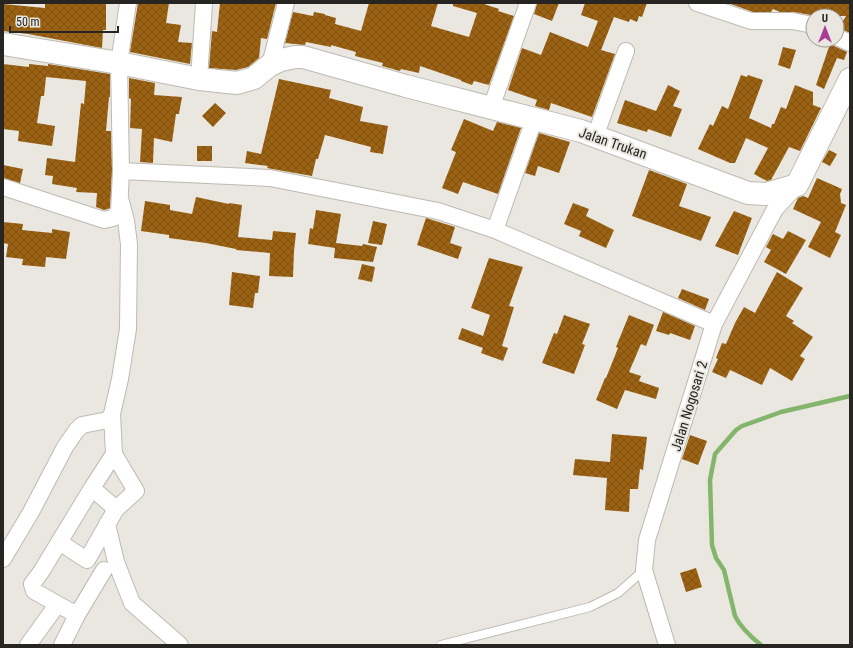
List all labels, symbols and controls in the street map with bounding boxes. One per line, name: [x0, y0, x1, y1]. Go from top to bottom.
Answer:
scale bar: [10, 8, 118, 34]
north arrow: [805, 8, 845, 48]
text: U: [822, 12, 828, 25]
text: 50 m: [16, 15, 40, 29]
street label: Jalan Trukan: [577, 124, 649, 162]
street label: Jalan Nogosari 2: [668, 359, 710, 453]

